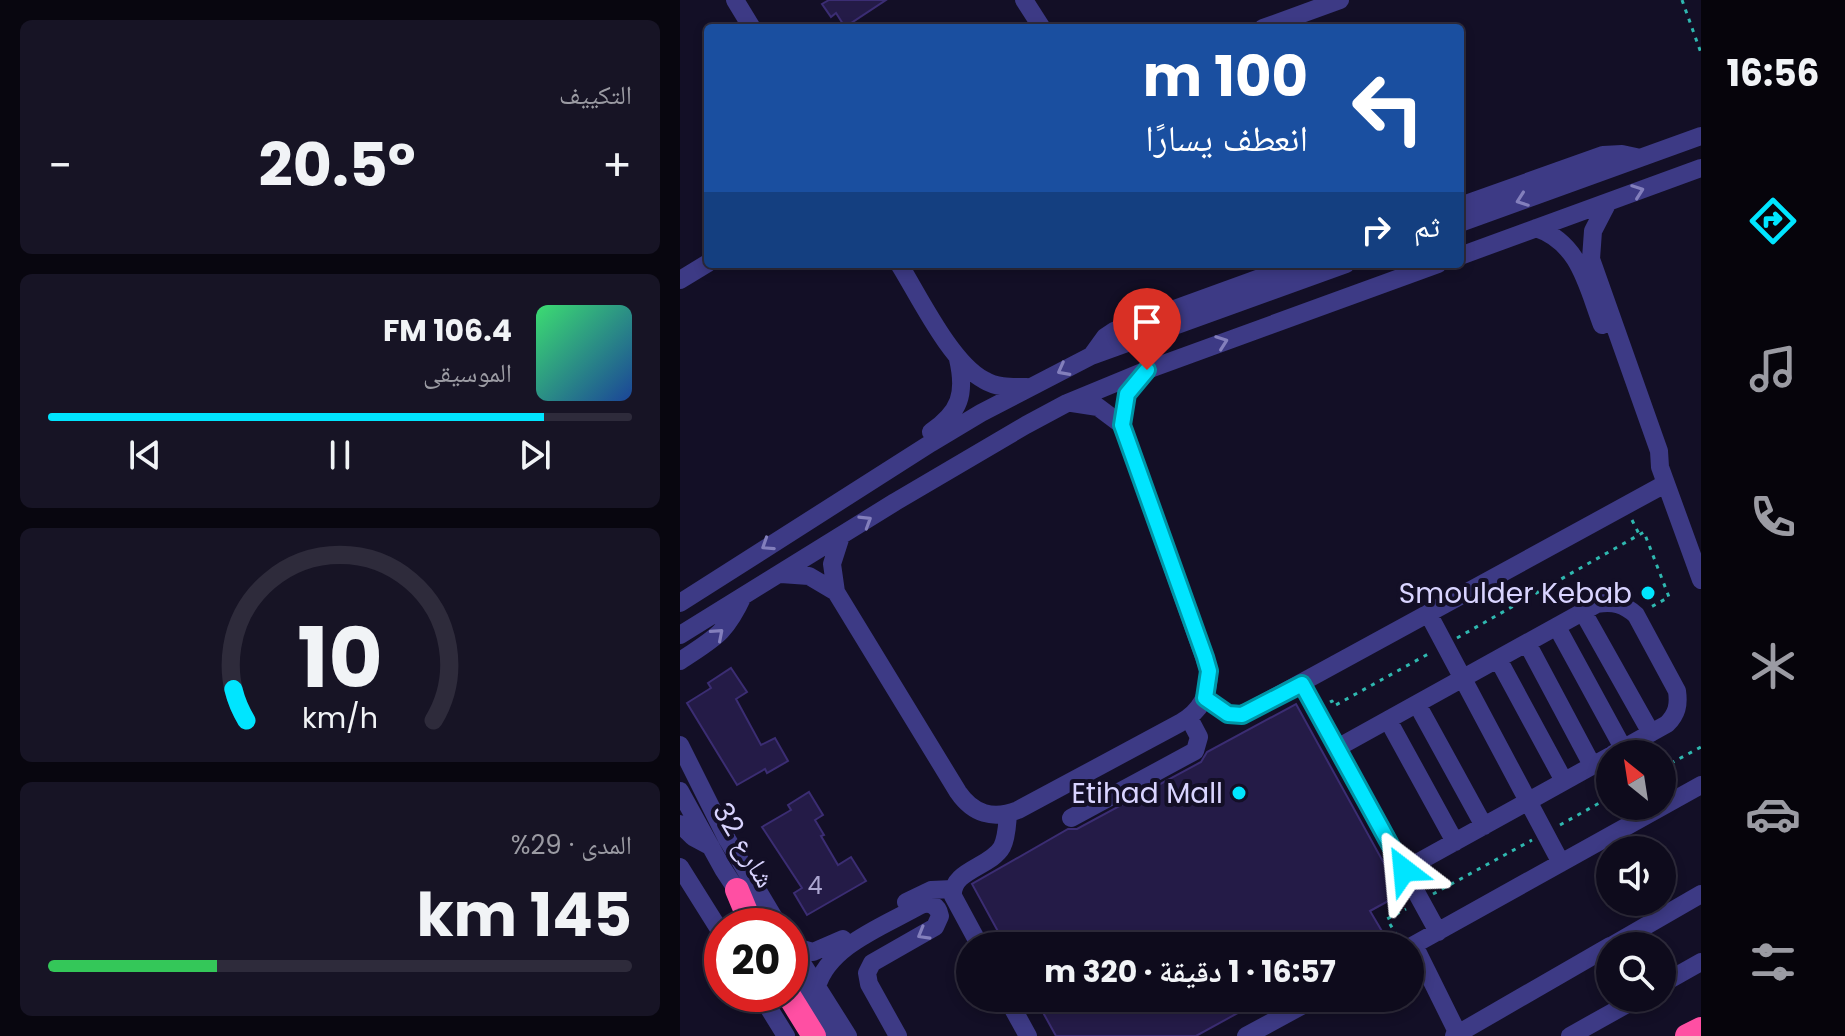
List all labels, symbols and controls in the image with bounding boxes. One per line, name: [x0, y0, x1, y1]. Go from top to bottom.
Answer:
text: 100 m: [1143, 37, 1308, 116]
text: 16:56: [1726, 48, 1820, 99]
icon: left: [1336, 56, 1440, 160]
text: التكييف: [559, 77, 632, 113]
text: انعطف يسارًا: [1145, 113, 1308, 164]
text: 20.5°: [259, 123, 416, 207]
text: −: [48, 135, 72, 196]
text: +: [602, 135, 632, 196]
one-way arrow: [1631, 184, 1645, 201]
one-way arrow: [1516, 191, 1530, 207]
icon: directions: [1745, 193, 1801, 249]
text: ثم: [1414, 205, 1440, 248]
icon: right: [1354, 208, 1398, 252]
pin: [1113, 288, 1181, 370]
icon: arrive: [1125, 300, 1169, 344]
text: 106.4 FM: [383, 309, 512, 352]
one-way arrow: [1214, 336, 1228, 352]
icon: music: [1745, 341, 1801, 397]
text: الموسيقى: [423, 355, 512, 391]
one-way arrow: [1057, 361, 1072, 376]
icon: previous: [123, 433, 167, 477]
icon: pause: [318, 433, 362, 477]
icon: next: [513, 433, 557, 477]
icon: phone: [1745, 489, 1801, 545]
one-way arrow: [857, 515, 871, 530]
one-way arrow: [762, 535, 776, 550]
place label: Smoulder Kebab: [1399, 574, 1632, 613]
marker: Smoulder Kebab: [1639, 584, 1657, 602]
text: 10: [297, 600, 383, 716]
one-way arrow: [708, 629, 723, 644]
icon: climate: [1745, 638, 1801, 694]
text: km/h: [302, 698, 378, 738]
north arrow: [1596, 740, 1676, 820]
map controls: [1596, 740, 1676, 1012]
place label: Etihad Mall: [1071, 774, 1223, 813]
marker: Etihad Mall: [1230, 784, 1248, 802]
icon: car: [1745, 786, 1801, 842]
street label: شارع 32: [703, 795, 785, 895]
text: المدى · 29%: [511, 827, 632, 863]
position arrow: [1362, 828, 1446, 912]
button: sound: [1596, 836, 1676, 916]
house number: 4: [807, 869, 823, 902]
text: 145 km: [416, 873, 632, 957]
speed limit sign: 20: [704, 908, 808, 1012]
one-way arrow: [917, 924, 932, 940]
button: search: [1596, 932, 1676, 1012]
icon: filters: [1745, 934, 1801, 990]
text: 16:57 · 1 دقيقة · 320 m: [1044, 950, 1336, 993]

